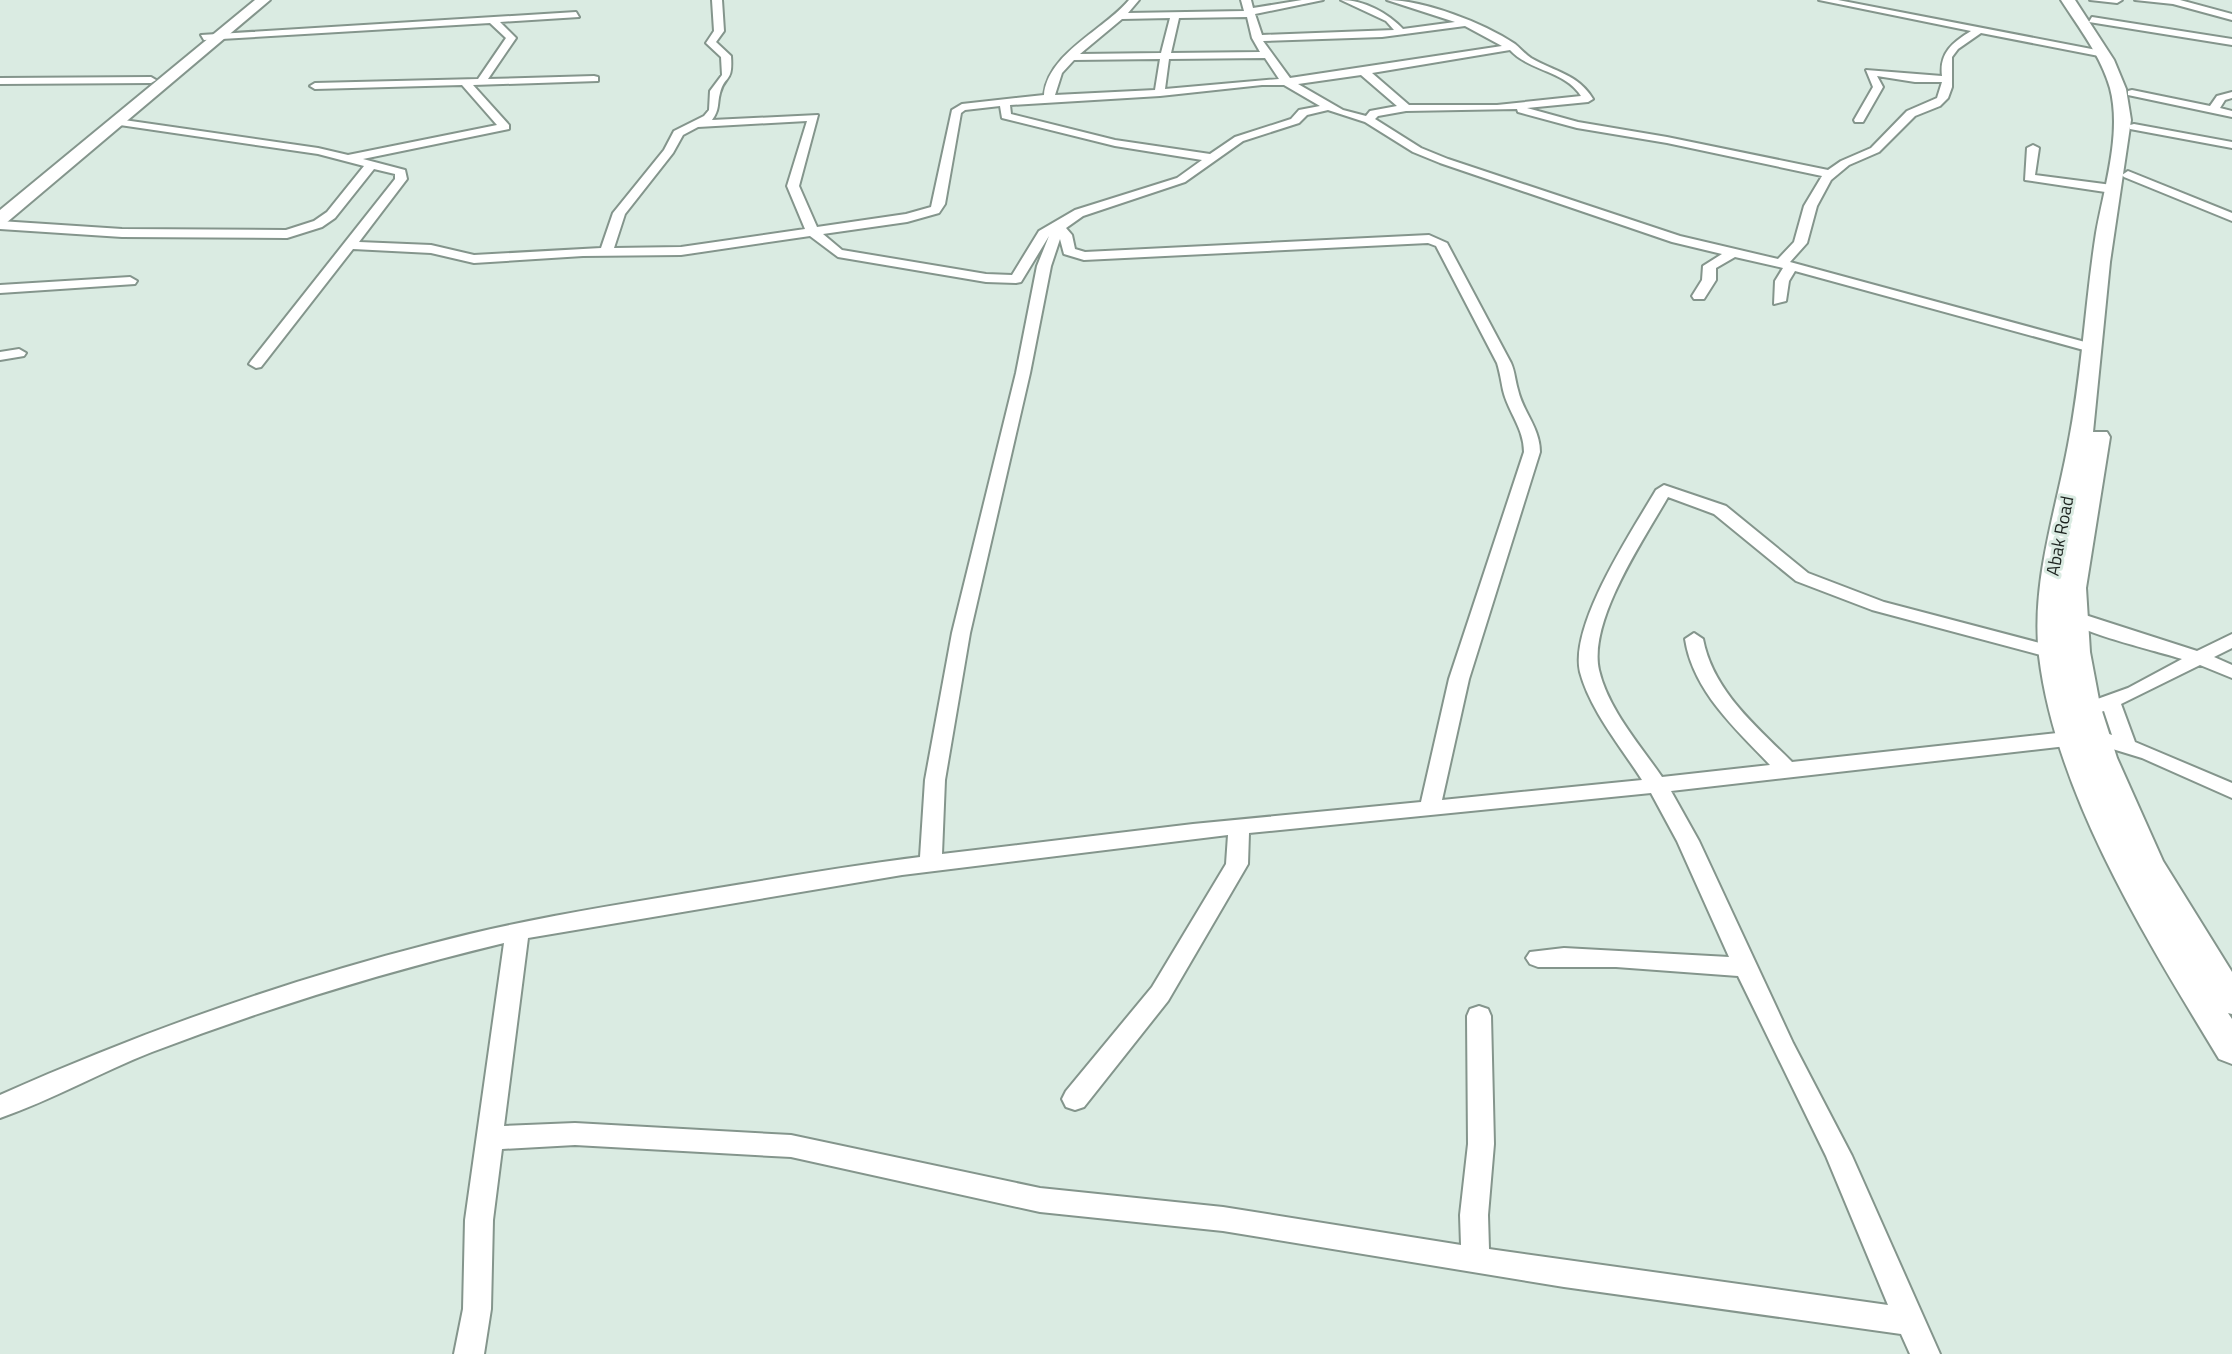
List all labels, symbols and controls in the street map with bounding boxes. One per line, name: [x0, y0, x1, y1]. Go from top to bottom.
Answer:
street label: Abak Road: [2039, 494, 2080, 578]

